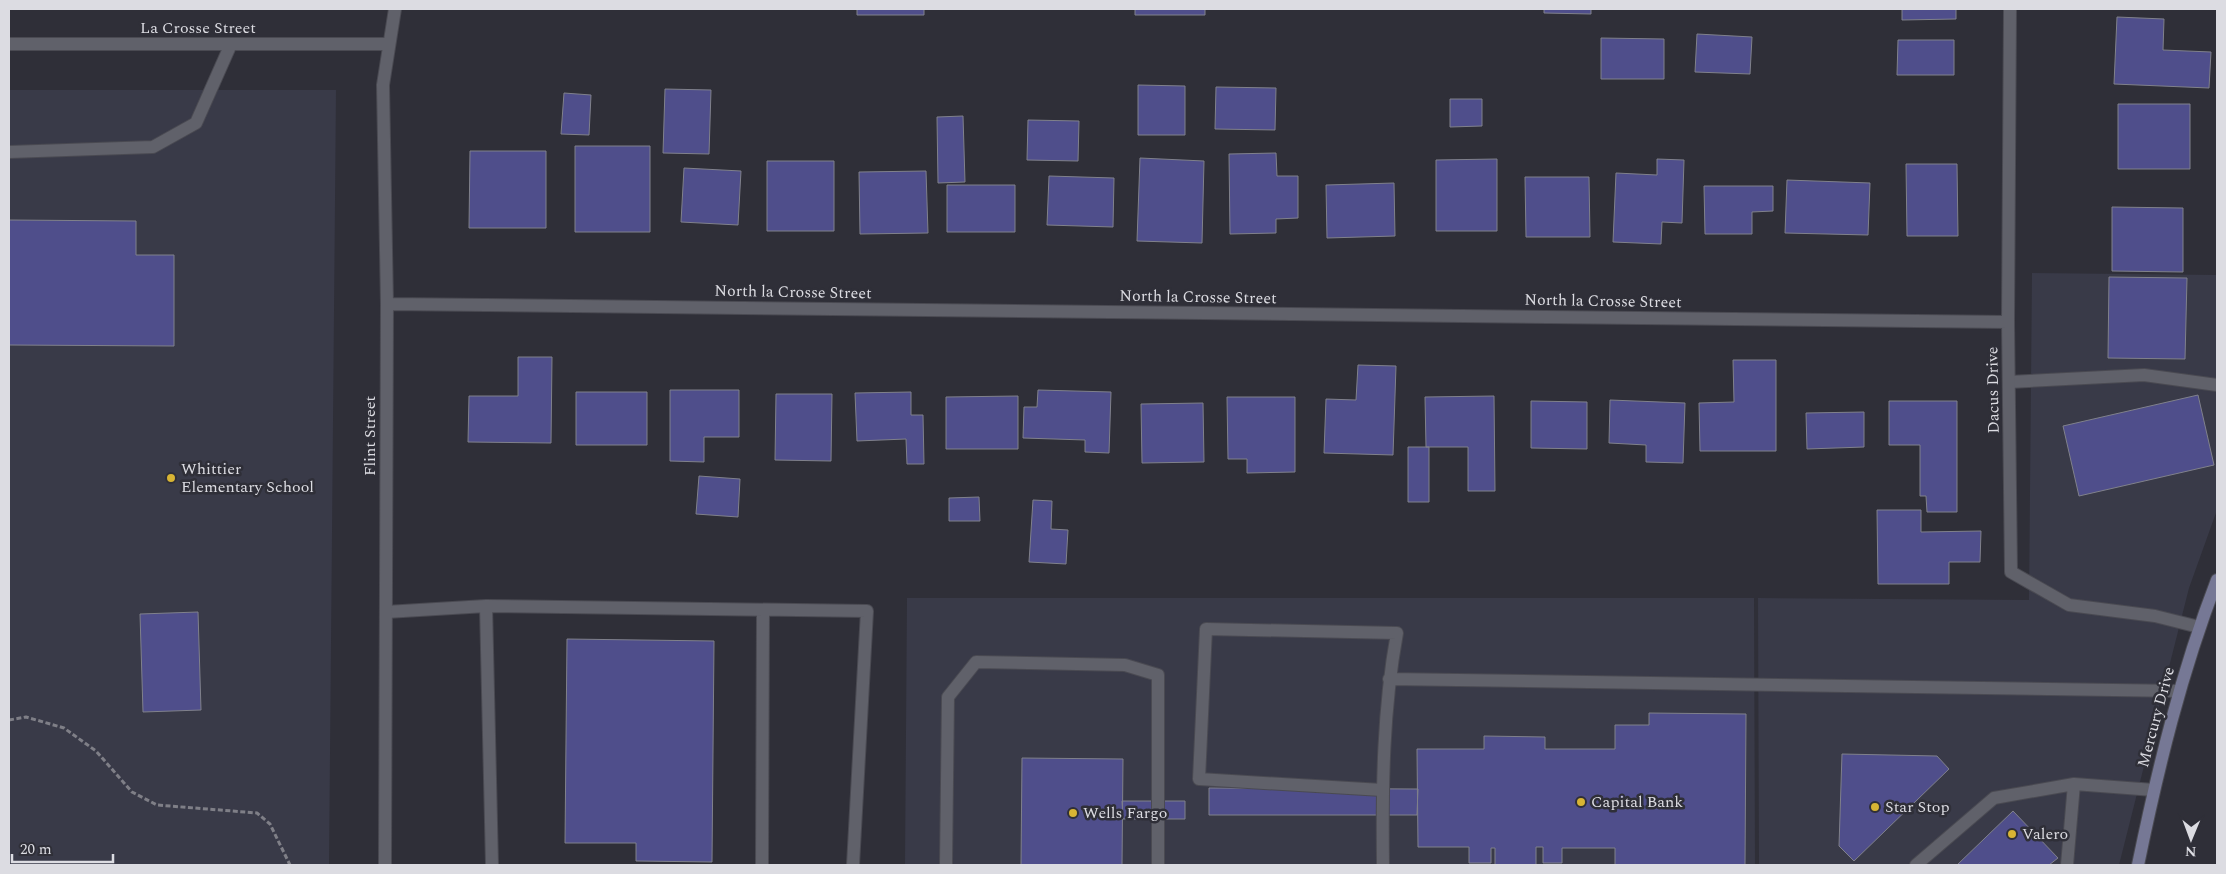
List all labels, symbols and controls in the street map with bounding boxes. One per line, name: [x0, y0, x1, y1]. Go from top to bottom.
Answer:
street label: La Crosse Street: [140, 16, 256, 40]
street label: North la Crosse Street: [714, 279, 872, 305]
street label: North la Crosse Street: [1119, 284, 1277, 310]
street label: North la Crosse Street: [1524, 288, 1682, 314]
street label: Dacus Drive: [1980, 346, 2006, 434]
street label: Flint Street: [358, 396, 382, 476]
place label: Whittier Elementary School: [181, 457, 314, 499]
marker: Whittier Elementary School: [165, 472, 177, 484]
street label: Mercury Drive: [2131, 664, 2181, 770]
place label: Capital Bank: [1591, 790, 1683, 814]
place label: Star Stop: [1885, 795, 1950, 819]
marker: Capital Bank: [1575, 796, 1587, 808]
place label: Wells Fargo: [1083, 801, 1167, 825]
marker: Star Stop: [1869, 801, 1881, 813]
marker: Wells Fargo: [1067, 807, 1079, 819]
north arrow: [2166, 814, 2216, 864]
place label: Valero: [2022, 822, 2068, 846]
marker: Valero: [2006, 828, 2018, 840]
scale bar: [12, 832, 114, 864]
text: 20 m: [20, 838, 52, 861]
text: N: [2185, 841, 2197, 862]

